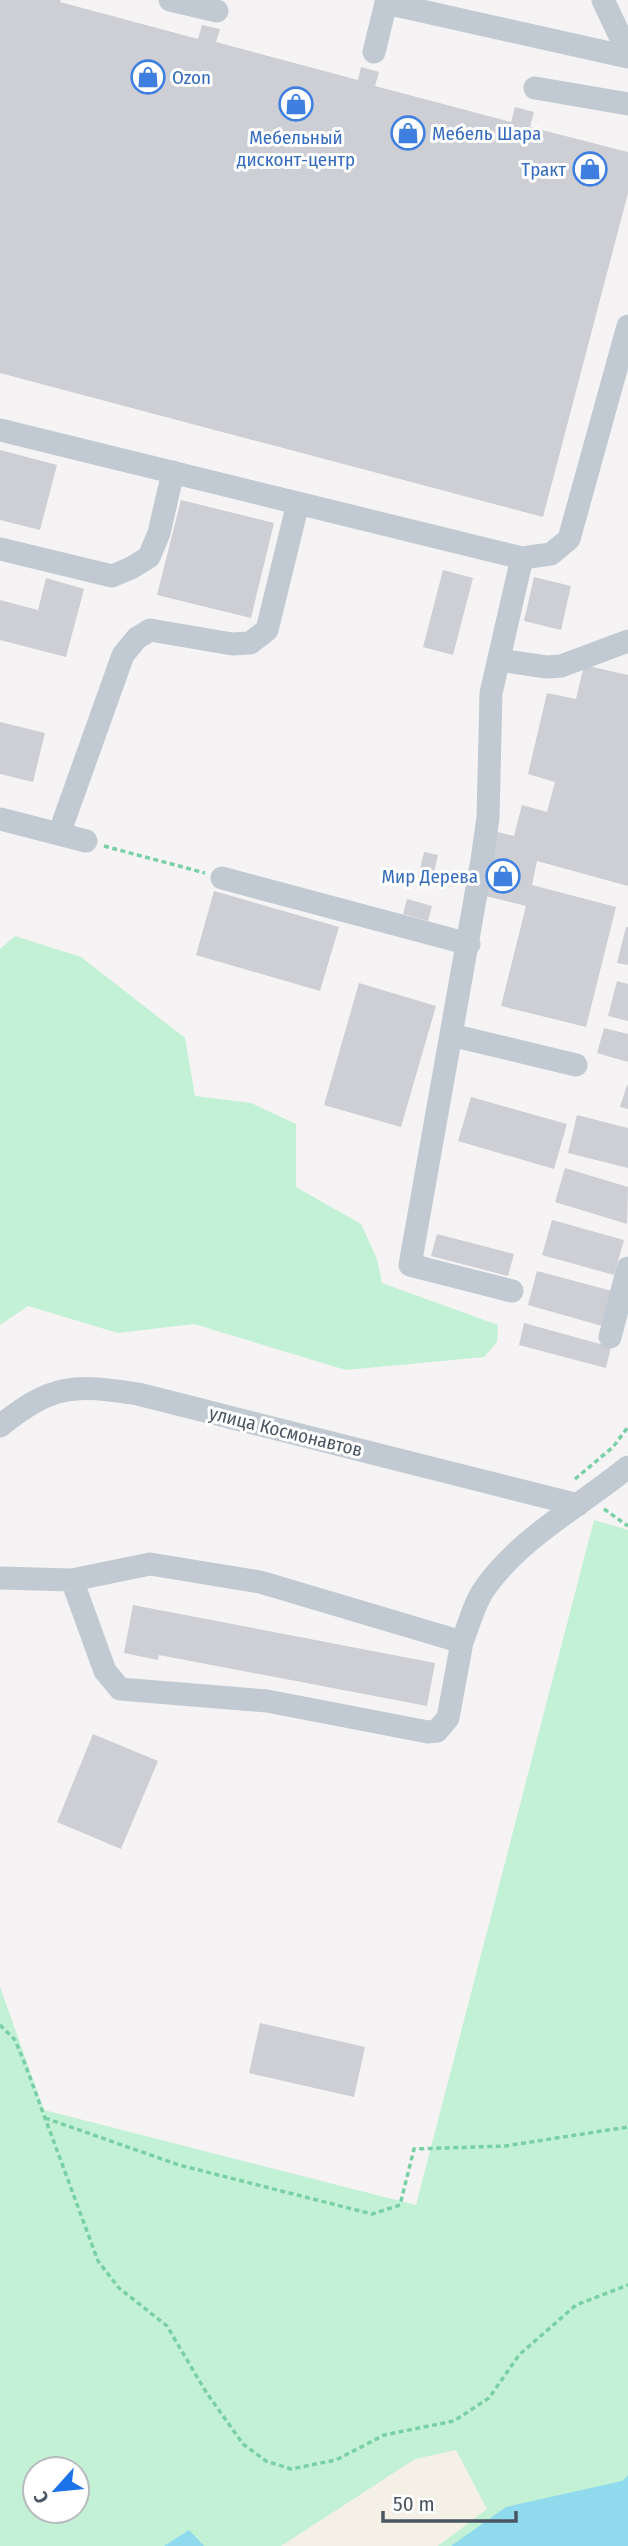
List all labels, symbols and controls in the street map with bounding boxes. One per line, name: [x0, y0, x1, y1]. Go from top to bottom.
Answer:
shop icon: Ozon: [129, 58, 167, 96]
place label: Ozon: [172, 66, 211, 89]
shop icon: Мебельный дисконт-центр: [277, 85, 315, 123]
shop icon: Мебель Шара: [389, 114, 427, 152]
place label: Мебель Шара: [432, 122, 541, 145]
place label: Мебельный дисконт-центр: [237, 126, 355, 171]
shop icon: Тракт: [571, 150, 609, 188]
place label: Тракт: [521, 158, 566, 181]
shop icon: Мир Дерева: [484, 857, 522, 895]
place label: Мир Дерева: [382, 865, 478, 888]
street label: улица Космонавтов: [207, 1401, 365, 1462]
north arrow: [21, 2455, 91, 2525]
scale bar: [383, 2480, 516, 2524]
text: С: [29, 2488, 54, 2507]
text: 50 m: [393, 2491, 435, 2517]

